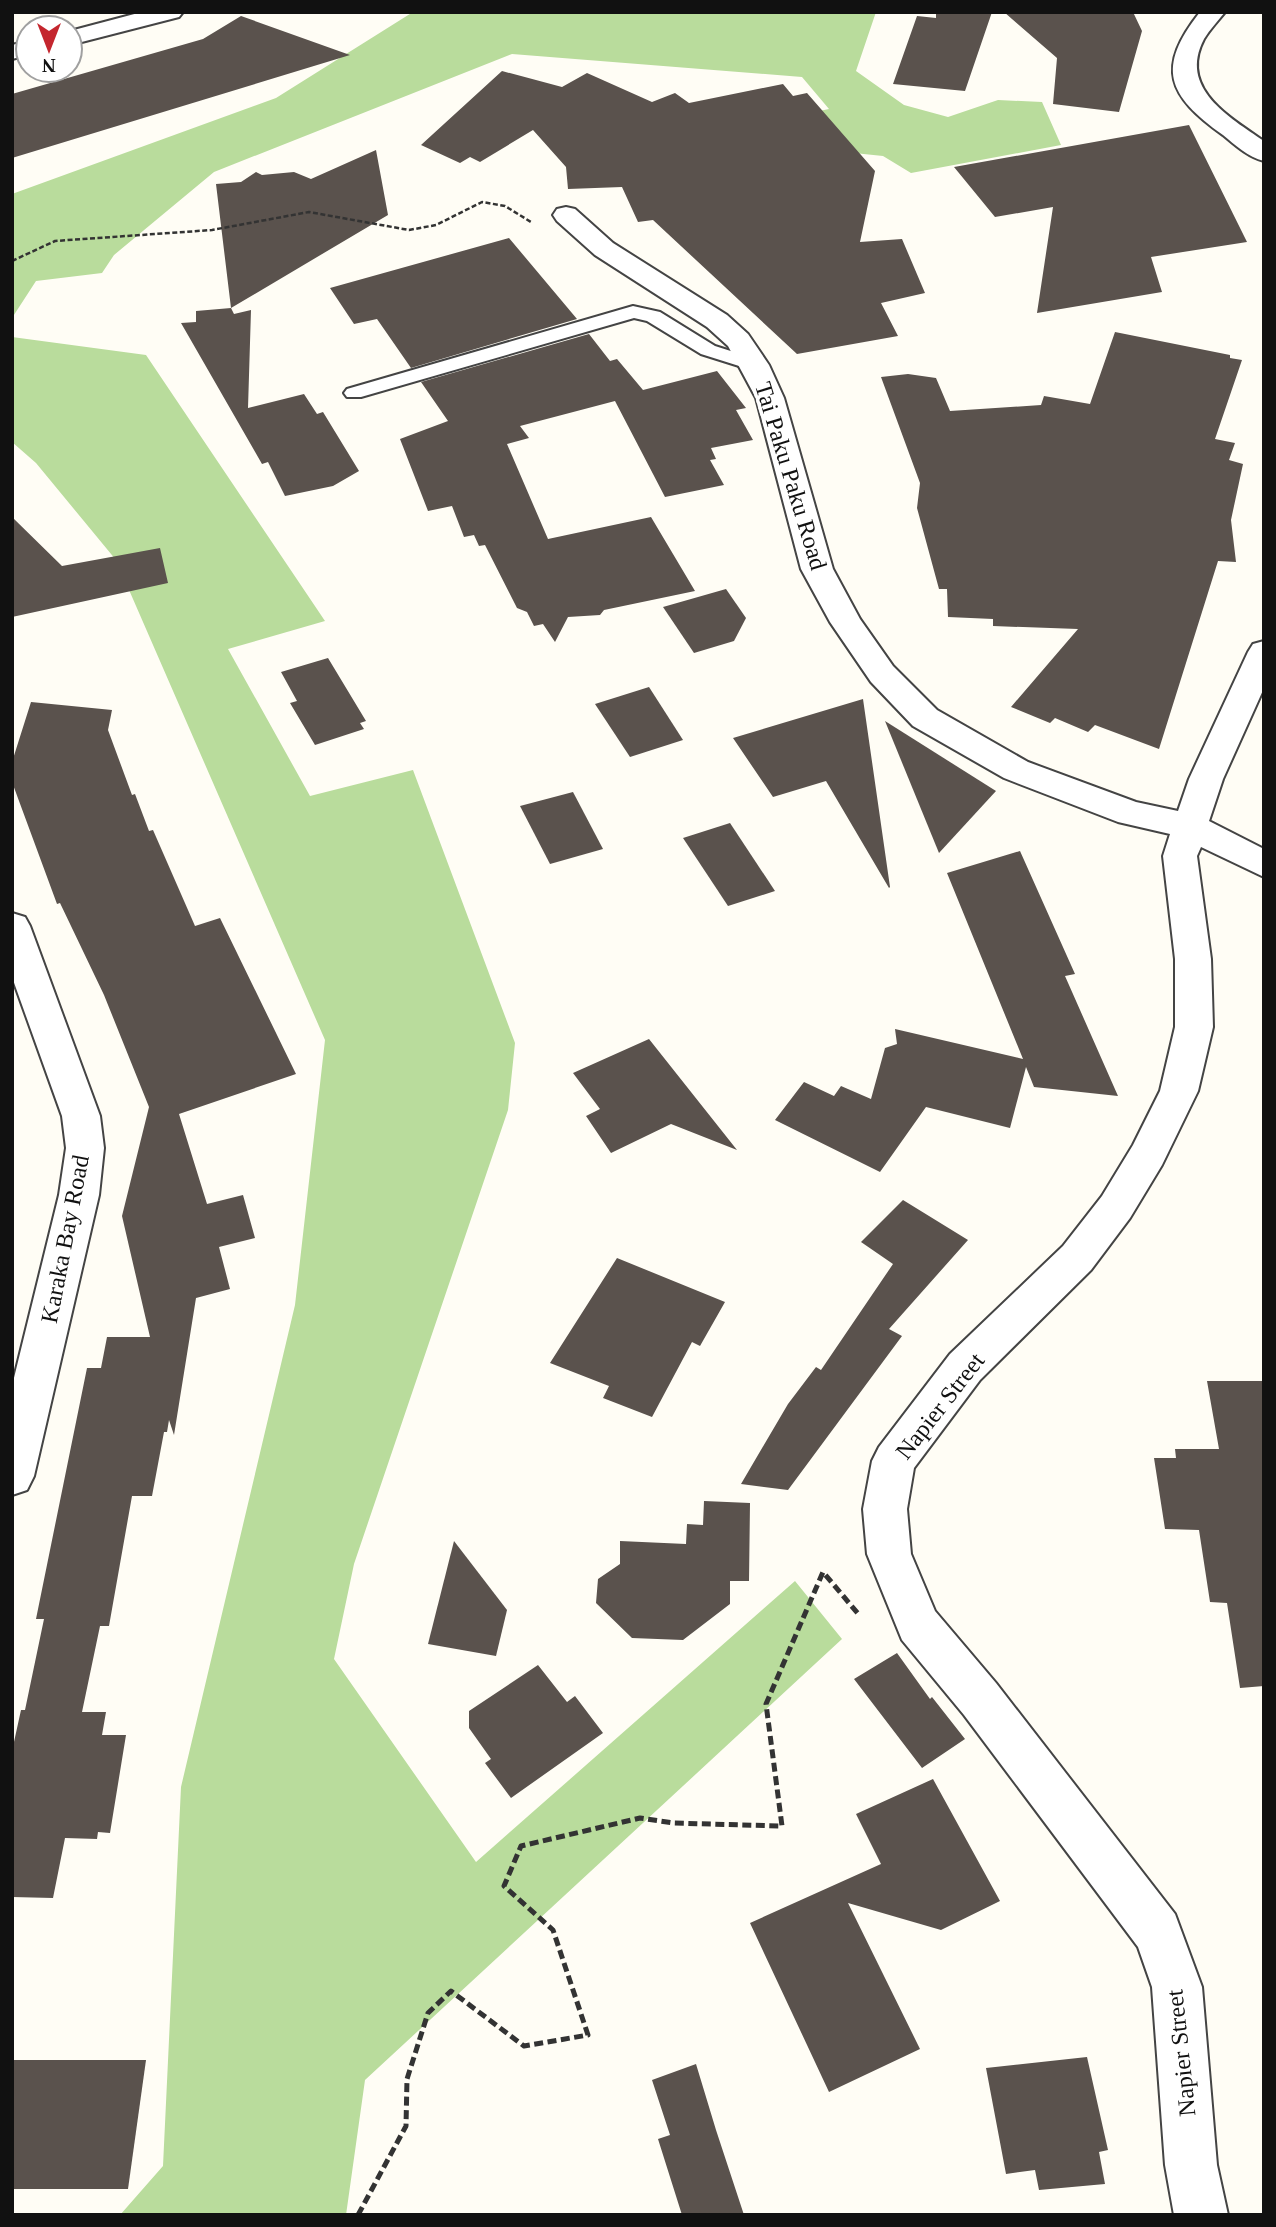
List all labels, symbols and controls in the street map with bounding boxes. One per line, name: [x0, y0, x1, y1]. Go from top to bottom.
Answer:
north arrow: [14, 14, 84, 84]
text: N: [42, 55, 56, 76]
street label: Tai Paku Paku Road: [750, 379, 832, 573]
street label: Karaka Bay Road: [36, 1153, 94, 1325]
street label: Napier Street: [891, 1348, 990, 1464]
street label: Napier Street: [1161, 1988, 1201, 2118]

